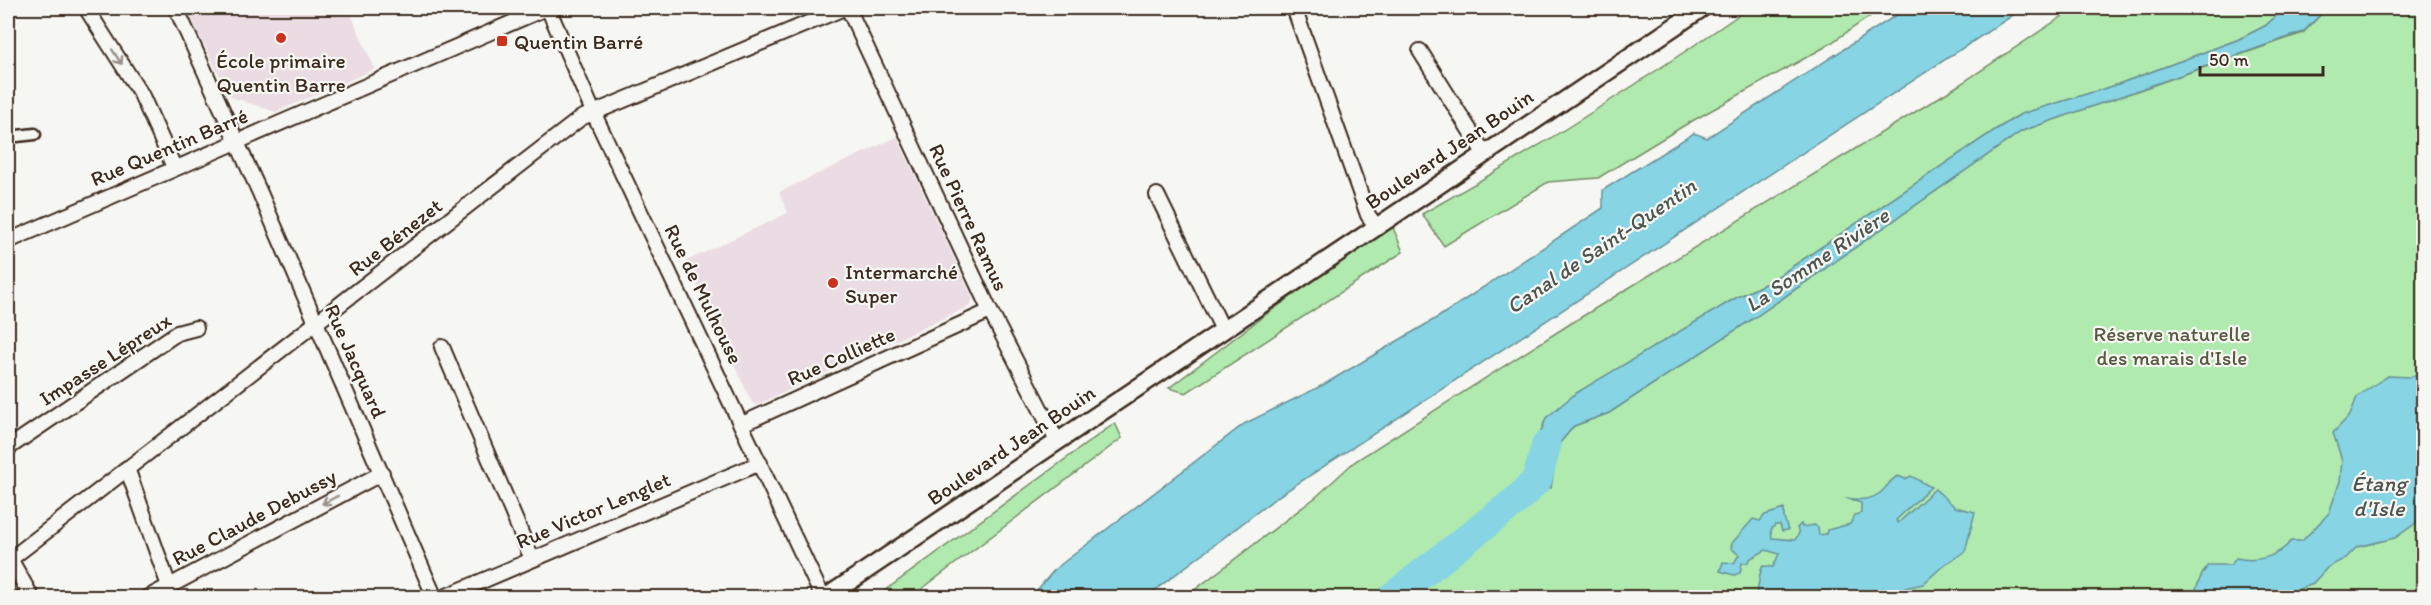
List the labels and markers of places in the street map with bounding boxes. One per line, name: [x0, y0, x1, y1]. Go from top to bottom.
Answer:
place label: Quentin Barré: [514, 29, 643, 54]
marker: École primaire Quentin Barre: [274, 31, 288, 45]
marker: Quentin Barré: [495, 34, 509, 48]
place label: École primaire Quentin Barre: [216, 48, 346, 97]
place label: Intermarché Super: [845, 259, 958, 308]
marker: Intermarché Super: [826, 276, 840, 290]

